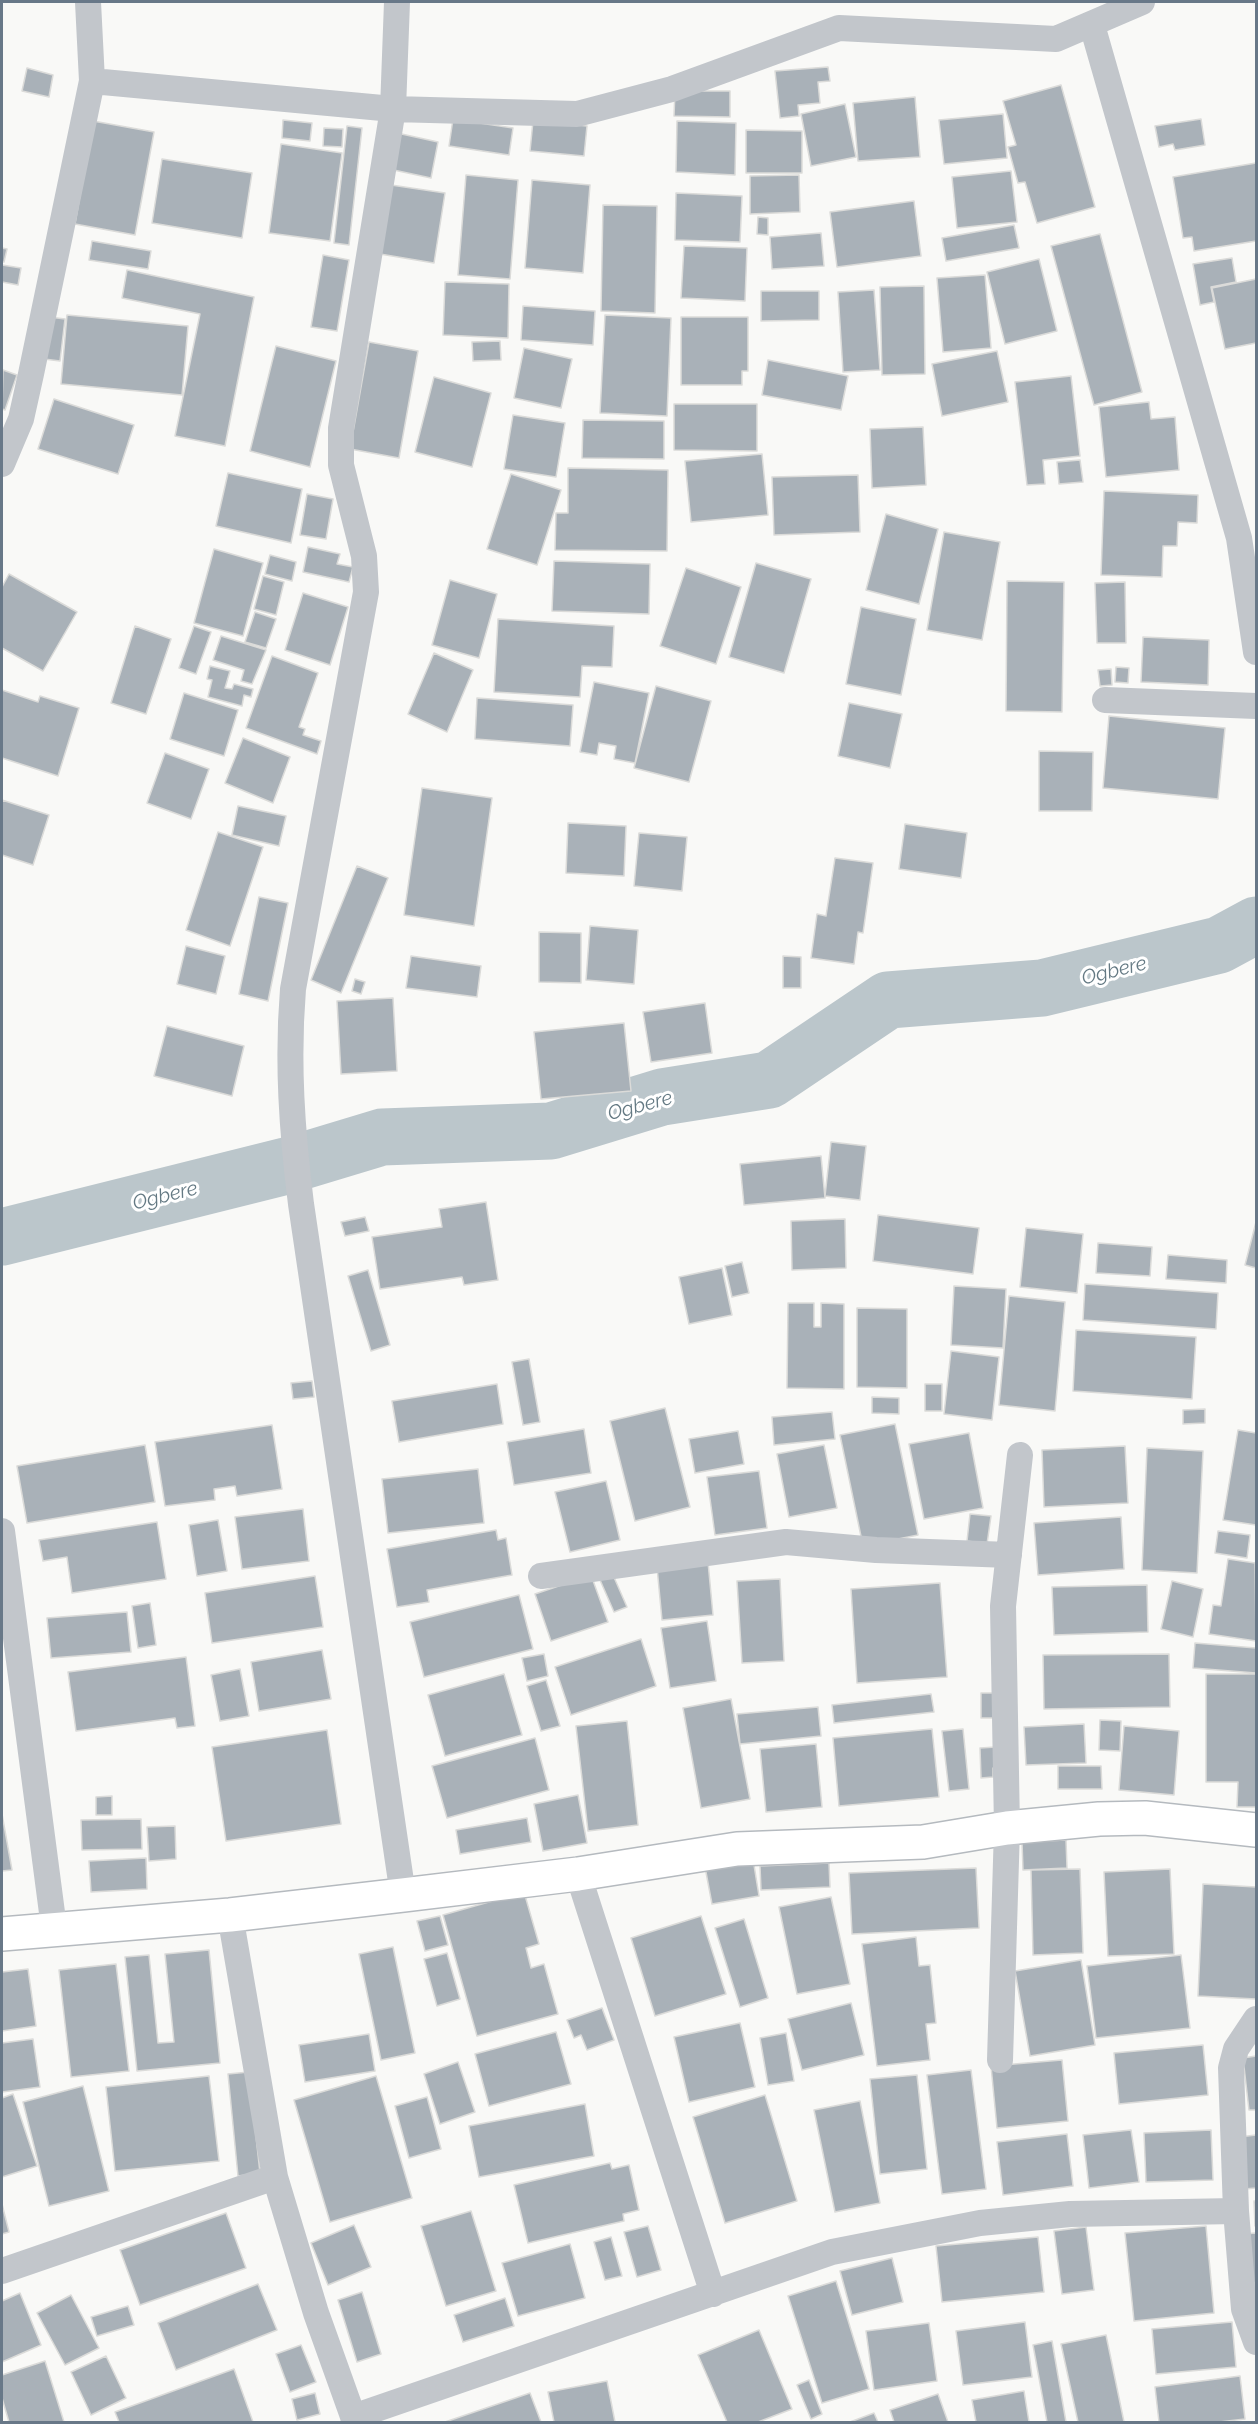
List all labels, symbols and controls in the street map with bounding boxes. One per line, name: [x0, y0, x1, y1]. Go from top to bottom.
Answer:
water label: Ogbere: [1079, 951, 1149, 991]
water label: Ogbere: [605, 1086, 675, 1126]
water label: Ogbere: [130, 1176, 200, 1216]

